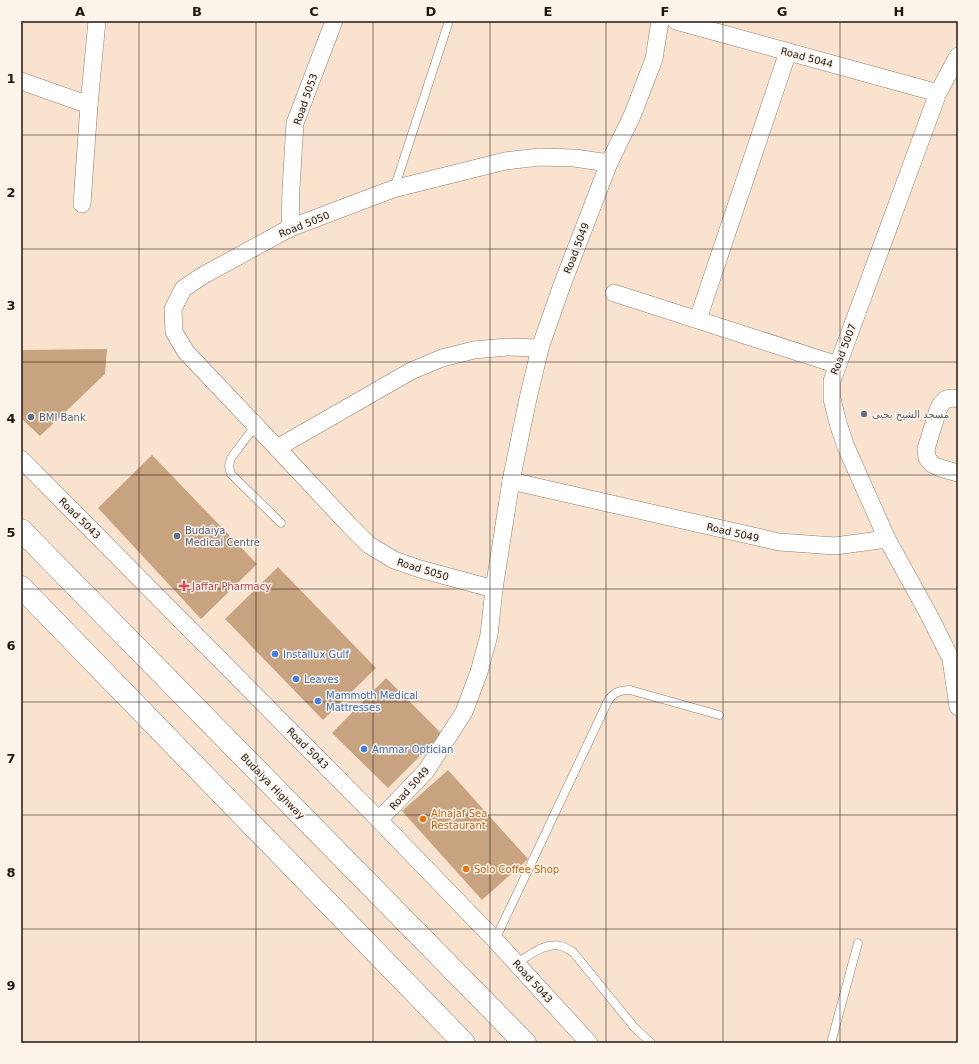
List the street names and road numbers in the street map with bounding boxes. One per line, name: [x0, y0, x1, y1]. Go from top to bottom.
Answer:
street label: Road 5044: [779, 45, 834, 70]
street label: Road 5053: [292, 72, 319, 126]
street label: Road 5050: [277, 209, 331, 240]
street label: Road 5049: [562, 221, 591, 275]
street label: Road 5007: [829, 322, 858, 376]
street label: Road 5043: [57, 495, 103, 541]
street label: Road 5049: [705, 521, 760, 544]
street label: Road 5050: [396, 556, 450, 583]
street label: Road 5043: [285, 725, 331, 771]
street label: Budaiya Highway: [239, 751, 307, 821]
street label: Road 5049: [387, 765, 431, 812]
street label: Road 5043: [511, 958, 555, 1005]

